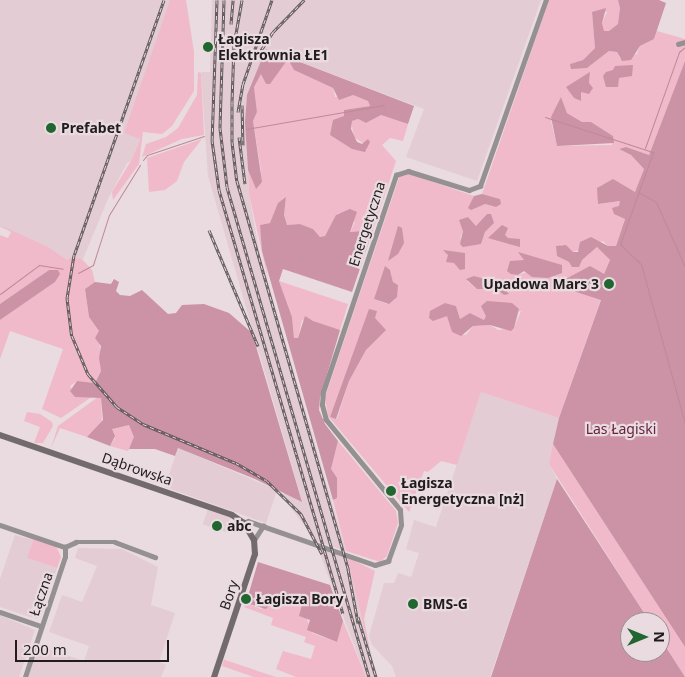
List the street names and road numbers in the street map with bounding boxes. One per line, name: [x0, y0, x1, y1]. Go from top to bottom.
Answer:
street label: Energetyczna: [345, 179, 389, 269]
street label: Dąbrowska: [100, 449, 174, 489]
street label: Łączna: [26, 570, 56, 618]
street label: Bory: [216, 578, 242, 612]

